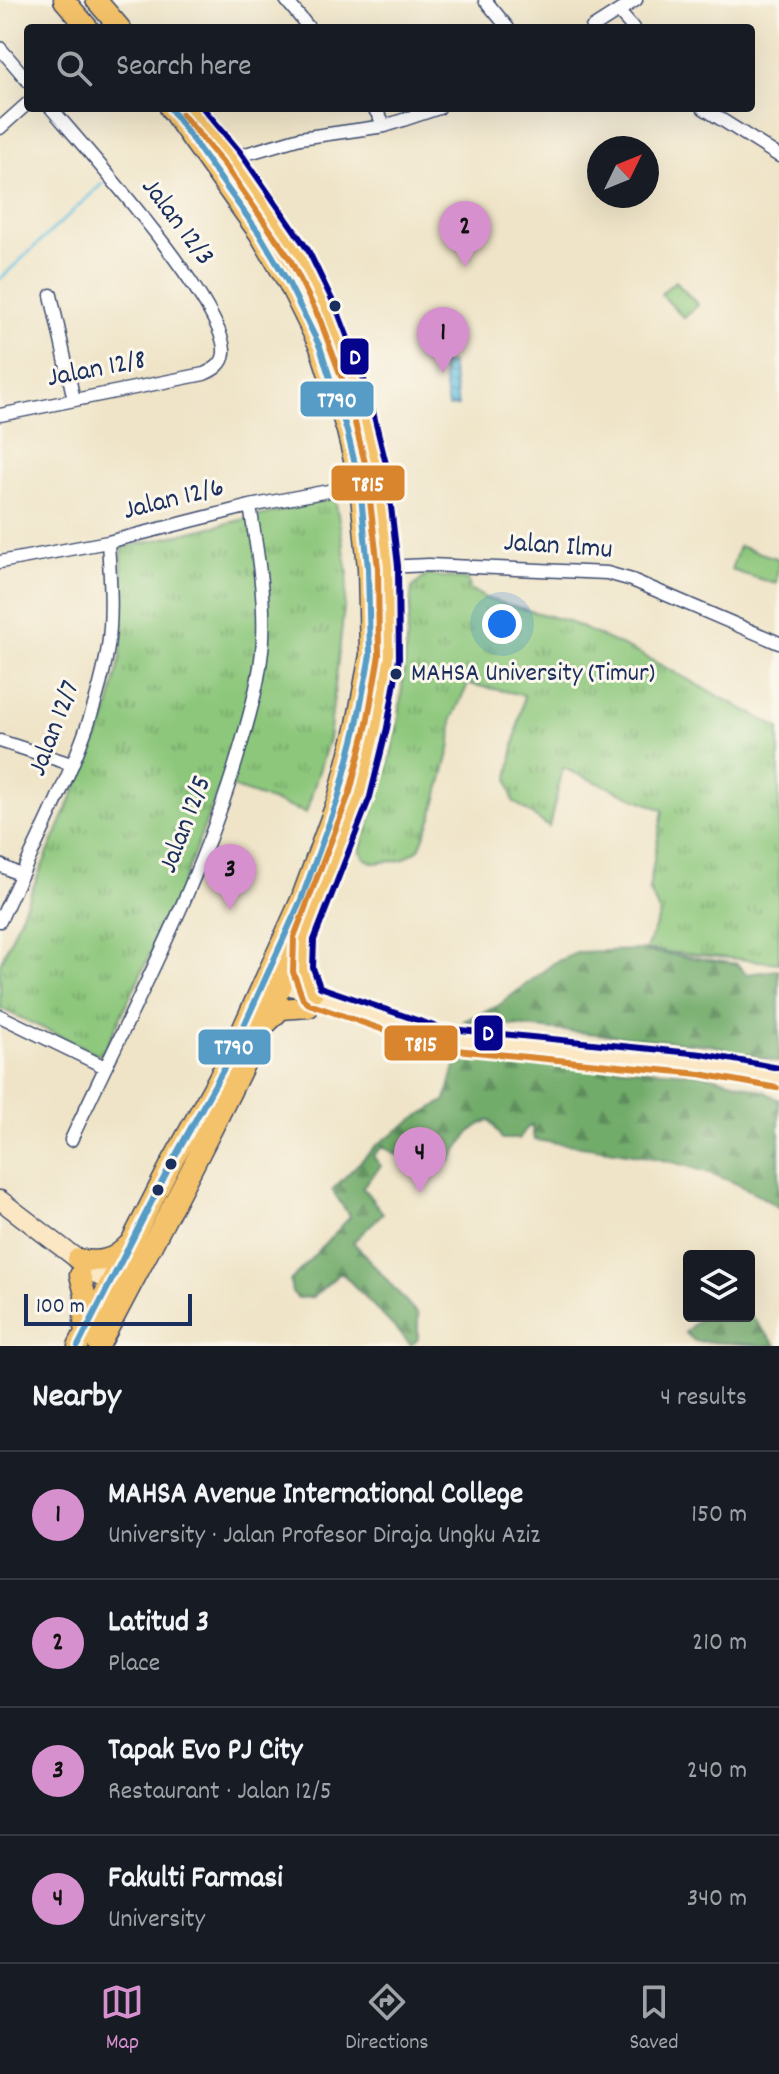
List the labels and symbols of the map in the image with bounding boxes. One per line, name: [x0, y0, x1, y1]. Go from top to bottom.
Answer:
north arrow: [587, 136, 659, 208]
street label: Jalan 12/3: [130, 171, 222, 275]
pin: 2: [439, 201, 491, 267]
unlabelled marker: [327, 298, 343, 314]
pin: 1: [417, 307, 469, 373]
line badge: D: [339, 337, 370, 376]
street label: Jalan 12/8: [44, 342, 150, 400]
text: D: [349, 344, 361, 375]
line badge: T790: [299, 380, 375, 418]
text: T790: [317, 387, 357, 418]
line badge: T815: [330, 464, 406, 502]
street label: Jalan 12/6: [119, 469, 229, 533]
text: T815: [352, 471, 384, 502]
street label: Jalan Ilmu: [502, 524, 614, 572]
your location: [482, 604, 522, 644]
place label: MAHSA University (Timur): [411, 656, 655, 693]
marker: MAHSA University (Timur): [388, 666, 404, 682]
street label: Jalan 12/7: [19, 675, 93, 783]
street label: Jalan 12/5: [150, 770, 224, 880]
pin: 3: [204, 844, 256, 910]
line badge: D: [473, 1014, 504, 1052]
text: D: [482, 1020, 494, 1051]
line badge: T815: [383, 1024, 459, 1062]
line badge: T790: [197, 1028, 272, 1066]
text: T815: [405, 1031, 437, 1062]
text: T790: [214, 1034, 254, 1065]
pin: 4: [394, 1127, 446, 1193]
unlabelled marker: [163, 1156, 179, 1172]
unlabelled marker: [150, 1182, 166, 1198]
scale bar: [24, 1290, 192, 1326]

